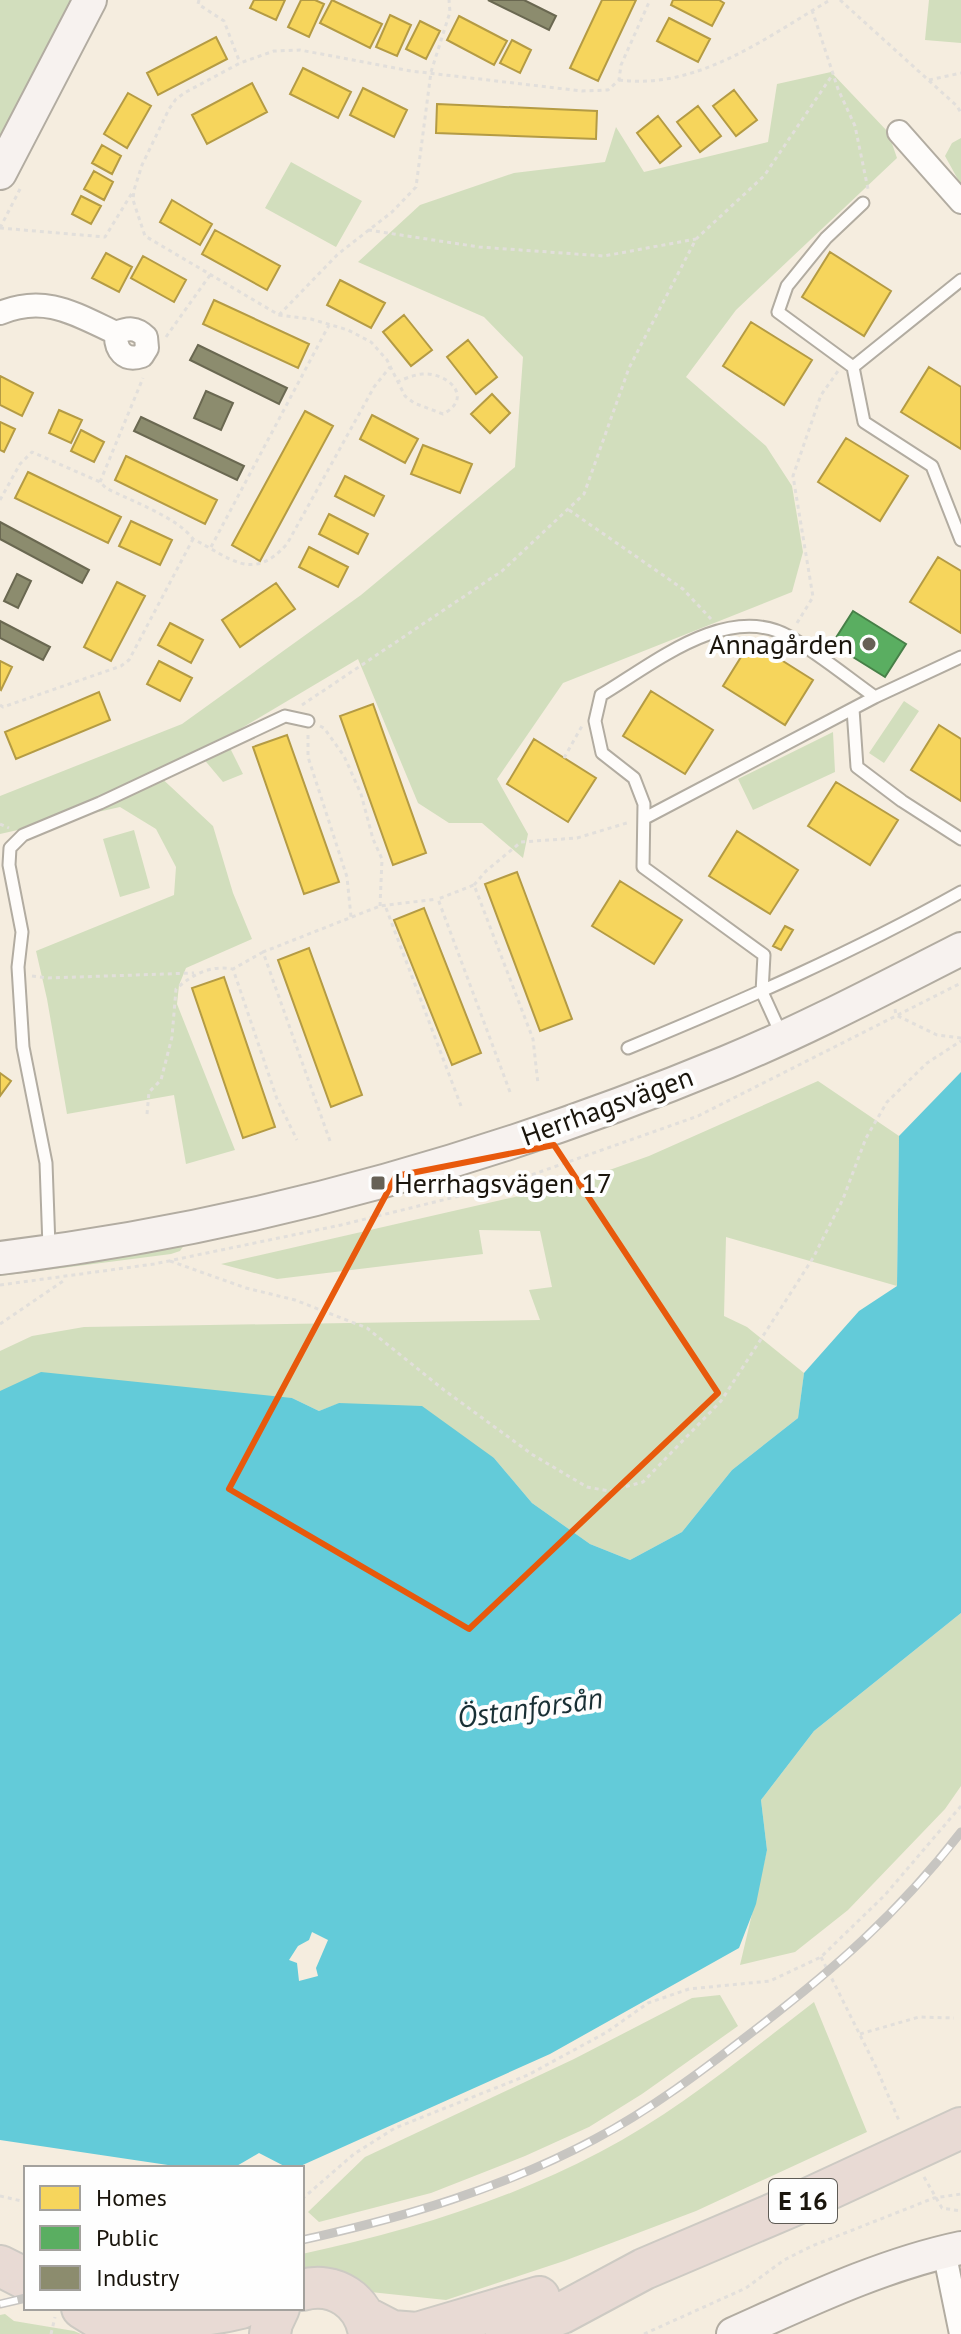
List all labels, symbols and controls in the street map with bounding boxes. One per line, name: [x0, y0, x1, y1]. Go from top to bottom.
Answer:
place label: Annagården: [709, 625, 853, 662]
marker: Annagården: [860, 635, 878, 653]
street label: Herrhagsvägen: [516, 1057, 698, 1154]
place label: Herrhagsvägen 17: [394, 1164, 612, 1201]
marker: Herrhagsvägen 17: [369, 1174, 387, 1192]
water label: Östanforsån: [455, 1677, 605, 1736]
legend: [24, 2166, 304, 2310]
road number: E 16: [769, 2179, 837, 2223]
text: Homes: [96, 2182, 167, 2213]
text: Public: [96, 2222, 159, 2253]
text: Industry: [96, 2262, 180, 2293]

